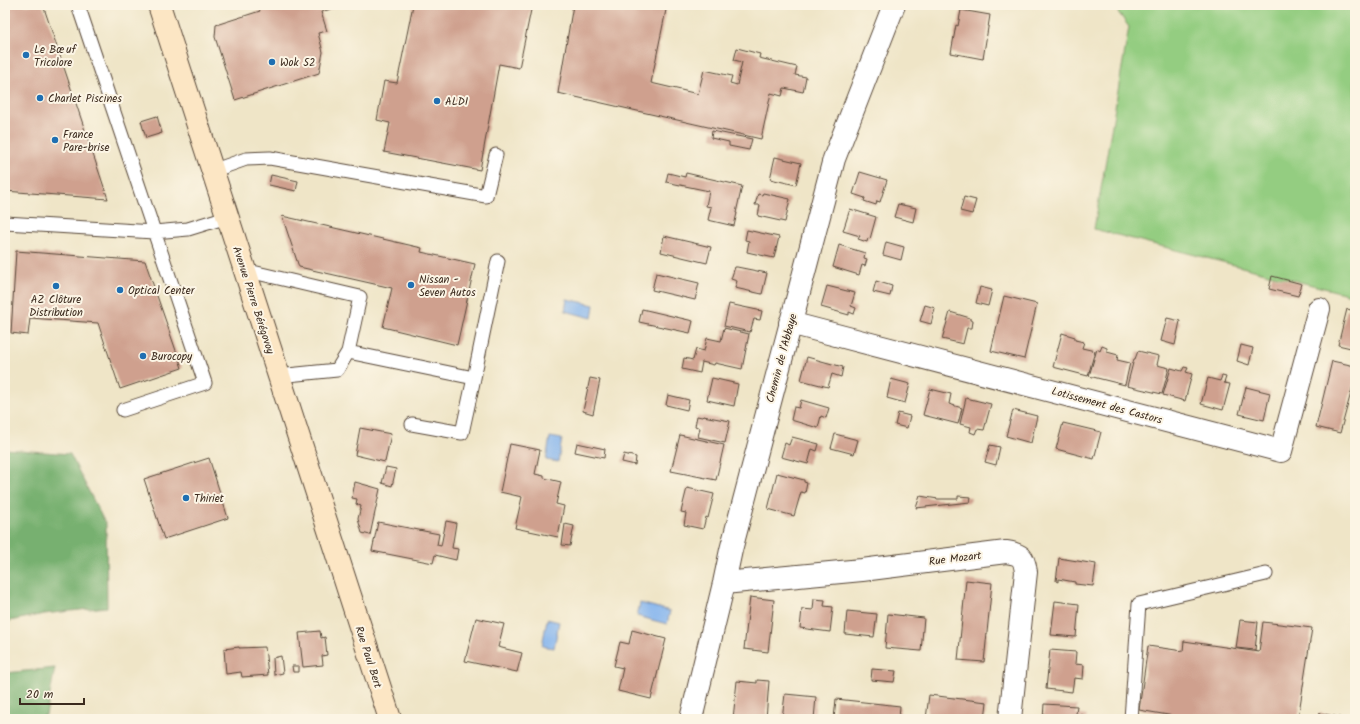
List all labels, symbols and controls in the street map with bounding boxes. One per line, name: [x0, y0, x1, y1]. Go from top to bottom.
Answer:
place label: Le Bœuf Tricolore: [34, 41, 78, 72]
marker: Le Bœuf Tricolore: [21, 50, 31, 60]
place label: Wok 52: [280, 54, 315, 72]
marker: Wok 52: [267, 57, 277, 67]
place label: Charlet Piscines: [48, 90, 122, 108]
marker: Charlet Piscines: [35, 93, 45, 103]
place label: ALDI: [445, 93, 468, 111]
marker: ALDI: [432, 96, 442, 106]
place label: France Pare-brise: [63, 126, 109, 157]
marker: France Pare-brise: [50, 135, 60, 145]
street label: Avenue Pierre Bérégovoy: [227, 244, 279, 357]
place label: Nissan - Seven Autos: [419, 271, 476, 302]
marker: Nissan - Seven Autos: [406, 280, 416, 290]
marker: AZ Clôture Distribution: [51, 281, 61, 291]
place label: Optical Center: [128, 282, 196, 300]
marker: Optical Center: [115, 285, 125, 295]
place label: AZ Clôture Distribution: [29, 291, 83, 322]
street label: Chemin de l'Abbaye: [761, 312, 803, 405]
place label: Burocopy: [151, 348, 193, 366]
marker: Burocopy: [138, 351, 148, 361]
street label: Lotissement des Castors: [1049, 383, 1164, 429]
place label: Thiriet: [194, 490, 225, 508]
marker: Thiriet: [181, 493, 191, 503]
street label: Rue Mozart: [928, 547, 983, 571]
street label: Rue Paul Bert: [350, 624, 387, 691]
scale bar: [20, 680, 84, 706]
text: 20 m: [26, 685, 54, 704]

